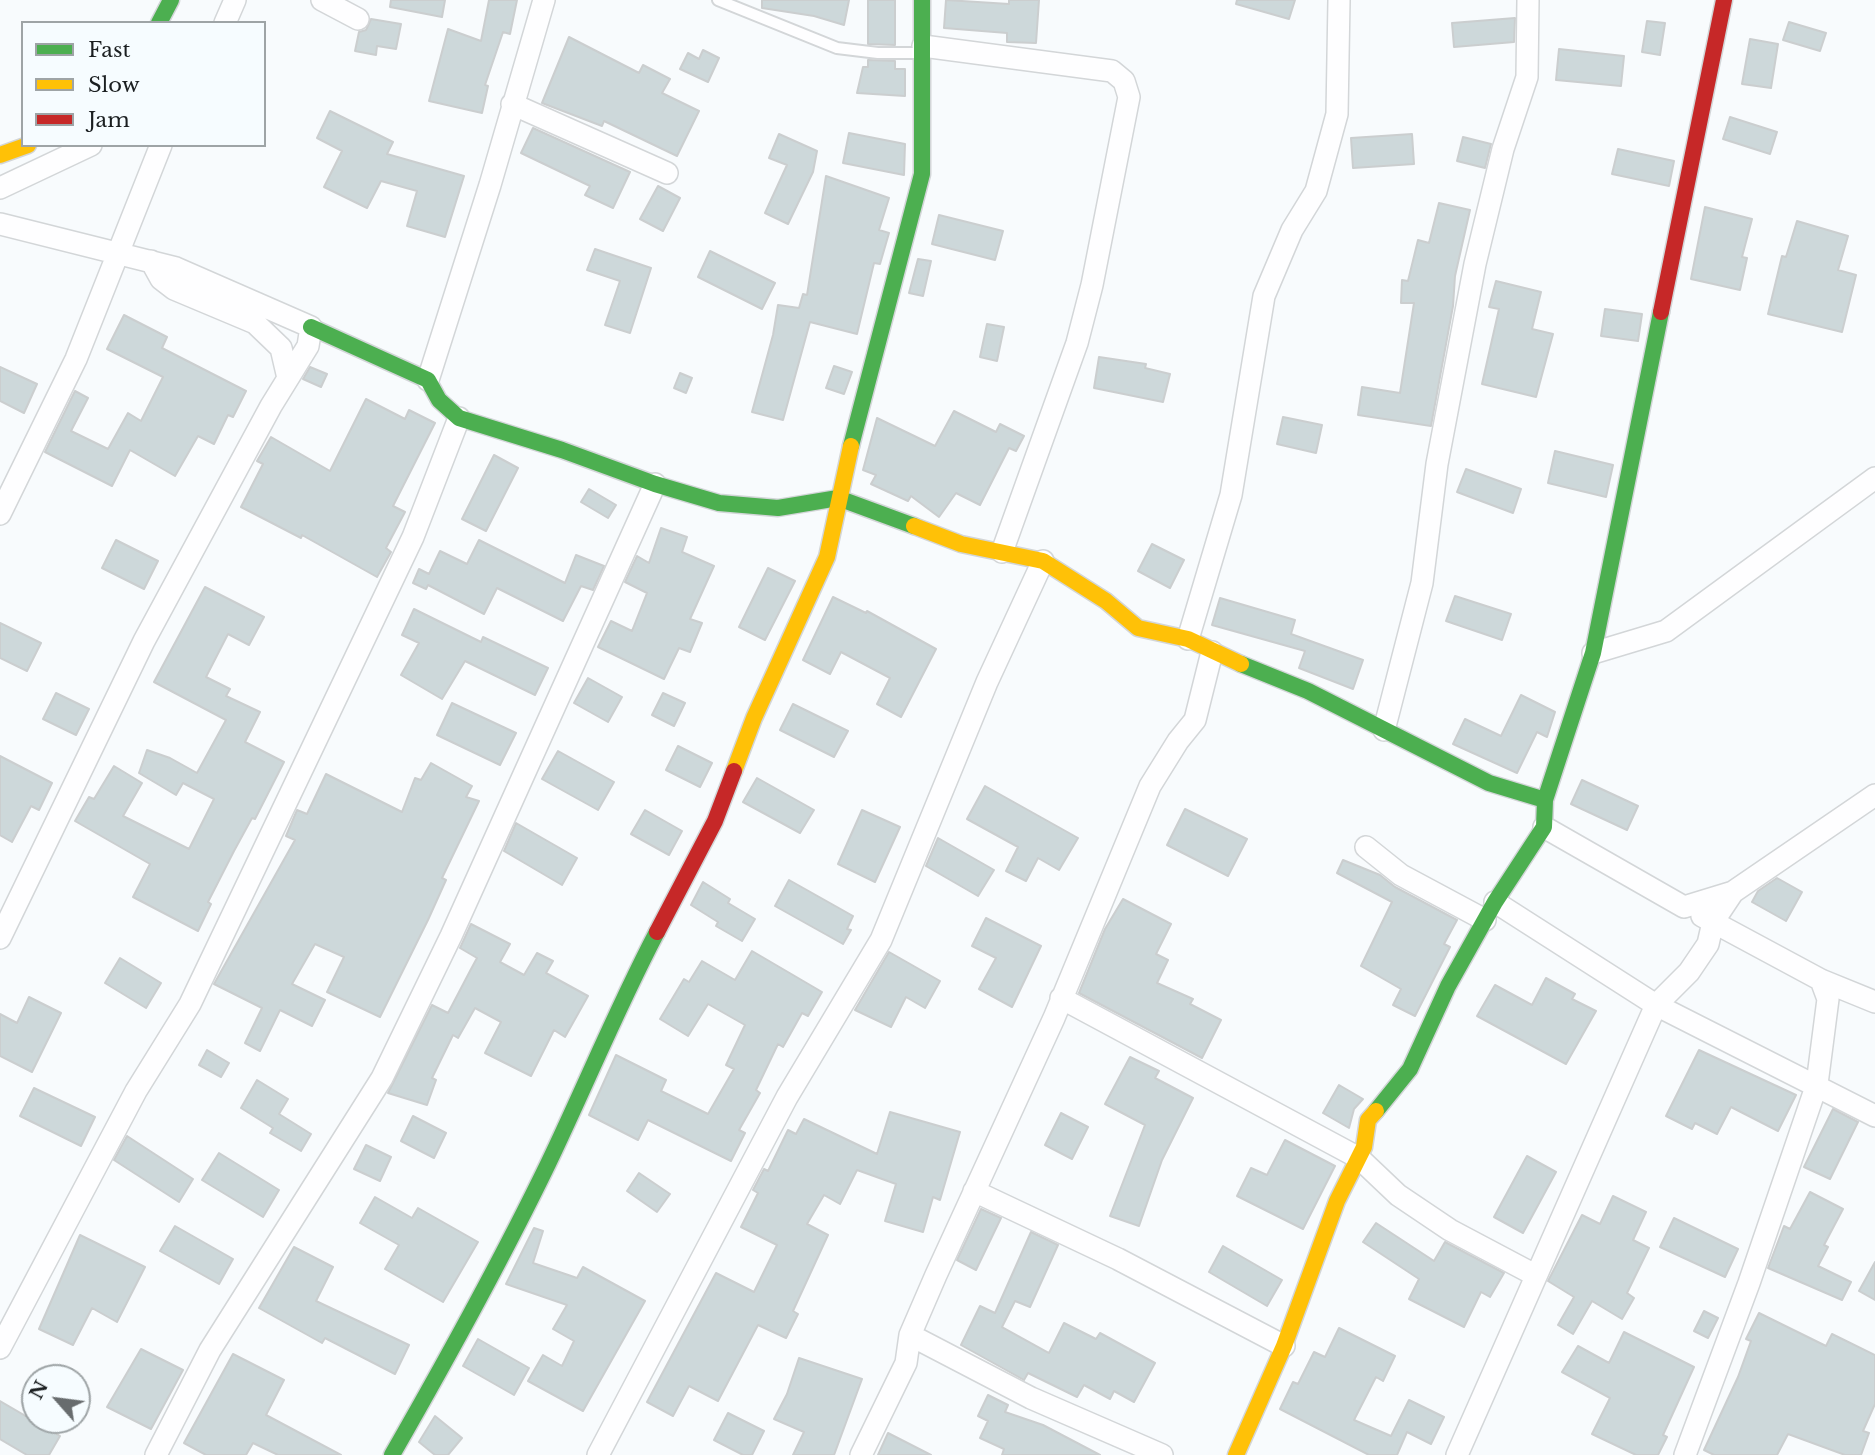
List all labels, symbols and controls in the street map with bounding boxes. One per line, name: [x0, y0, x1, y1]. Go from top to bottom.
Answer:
legend: [21, 21, 266, 147]
text: Fast: [88, 37, 130, 63]
text: Slow: [88, 72, 140, 98]
text: Jam: [88, 107, 130, 133]
north arrow: [21, 1364, 91, 1434]
text: N: [24, 1377, 53, 1403]

